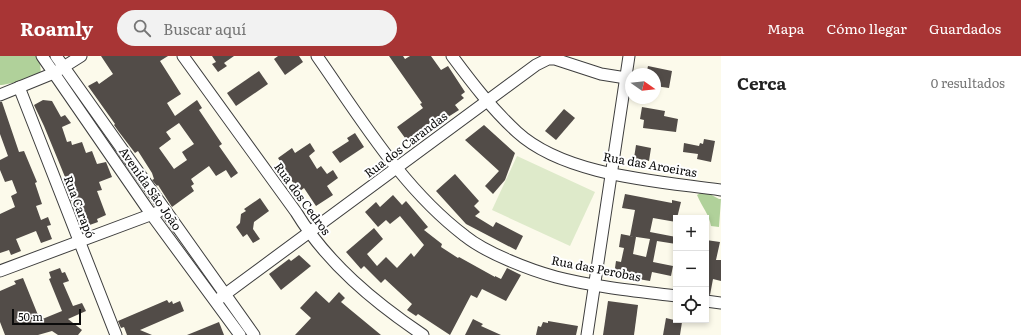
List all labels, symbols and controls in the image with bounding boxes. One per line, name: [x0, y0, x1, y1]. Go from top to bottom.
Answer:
search box: [117, 10, 397, 46]
text: Roamly: [20, 14, 93, 42]
icon: search: [131, 17, 153, 39]
text: Buscar aquí: [163, 17, 246, 40]
text: Mapa: [767, 18, 804, 38]
text: Cómo llegar: [826, 18, 907, 38]
text: Guardados: [929, 18, 1001, 38]
north arrow: [625, 68, 661, 104]
text: Cerca: [737, 70, 786, 95]
text: 0 resultados: [931, 73, 1005, 92]
street label: Rua dos Carandas: [360, 107, 451, 182]
street label: Avenida São João: [115, 143, 186, 234]
street label: Rua das Aroeiras: [602, 147, 699, 181]
street label: Rua dos Cedros: [270, 158, 336, 239]
street label: Rua Carapó: [60, 173, 100, 241]
map controls: [673, 215, 709, 323]
button: +: [673, 215, 709, 251]
street label: Rua das Perobas: [550, 251, 643, 286]
button: −: [673, 251, 709, 287]
button: locate: [673, 287, 709, 323]
scale bar: [12, 307, 81, 326]
text: 50 m: [18, 308, 43, 324]

